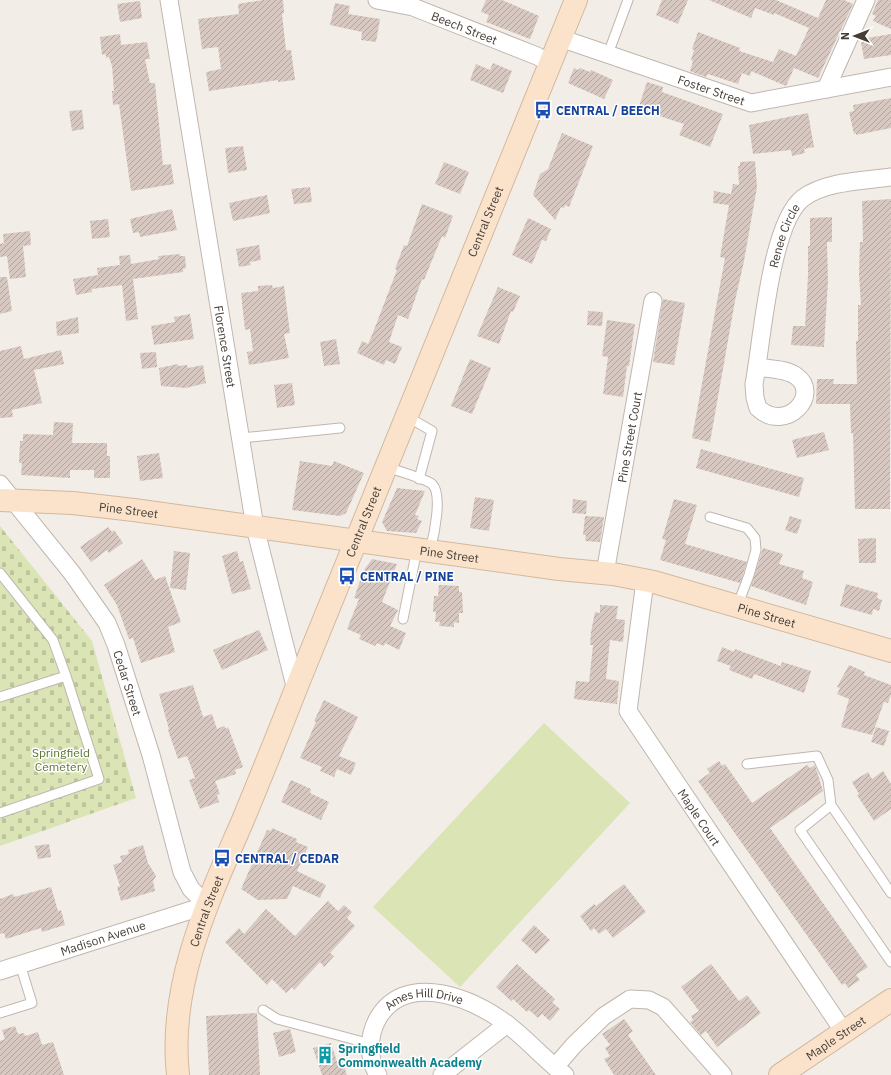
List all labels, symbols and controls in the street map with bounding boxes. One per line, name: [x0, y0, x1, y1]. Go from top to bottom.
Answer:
street label: Beech Street: [429, 8, 500, 47]
north arrow: [835, 16, 875, 56]
text: N: [838, 32, 852, 40]
street label: Foster Street: [676, 71, 747, 108]
bus stop icon: CENTRAL / BEECH: [533, 100, 553, 120]
place label: CENTRAL / BEECH: [556, 103, 660, 118]
street label: Central Street: [464, 184, 506, 259]
street label: Renee Circle: [765, 200, 803, 269]
street label: Florence Street: [211, 304, 240, 389]
street label: Pine Street Court: [614, 390, 644, 484]
street label: Central Street: [342, 484, 384, 559]
street label: Pine Street: [98, 499, 159, 521]
street label: Pine Street: [419, 542, 480, 565]
bus stop icon: CENTRAL / PINE: [337, 566, 357, 586]
place label: CENTRAL / PINE: [360, 569, 454, 584]
street label: Pine Street: [736, 599, 797, 630]
street label: Cedar Street: [111, 648, 145, 717]
park label: Springfield Cemetery: [32, 745, 90, 774]
street label: Maple Court: [675, 786, 724, 848]
bus stop icon: CENTRAL / CEDAR: [212, 848, 232, 868]
place label: CENTRAL / CEDAR: [235, 851, 339, 866]
street label: Central Street: [186, 873, 226, 948]
street label: Madison Avenue: [59, 917, 148, 959]
street label: Ames Hill Drive: [381, 985, 466, 1013]
street label: Maple Street: [803, 1012, 868, 1063]
place label: Springfield Commonwealth Academy: [338, 1041, 483, 1070]
building icon: Springfield Commonwealth Academy: [315, 1045, 335, 1065]

